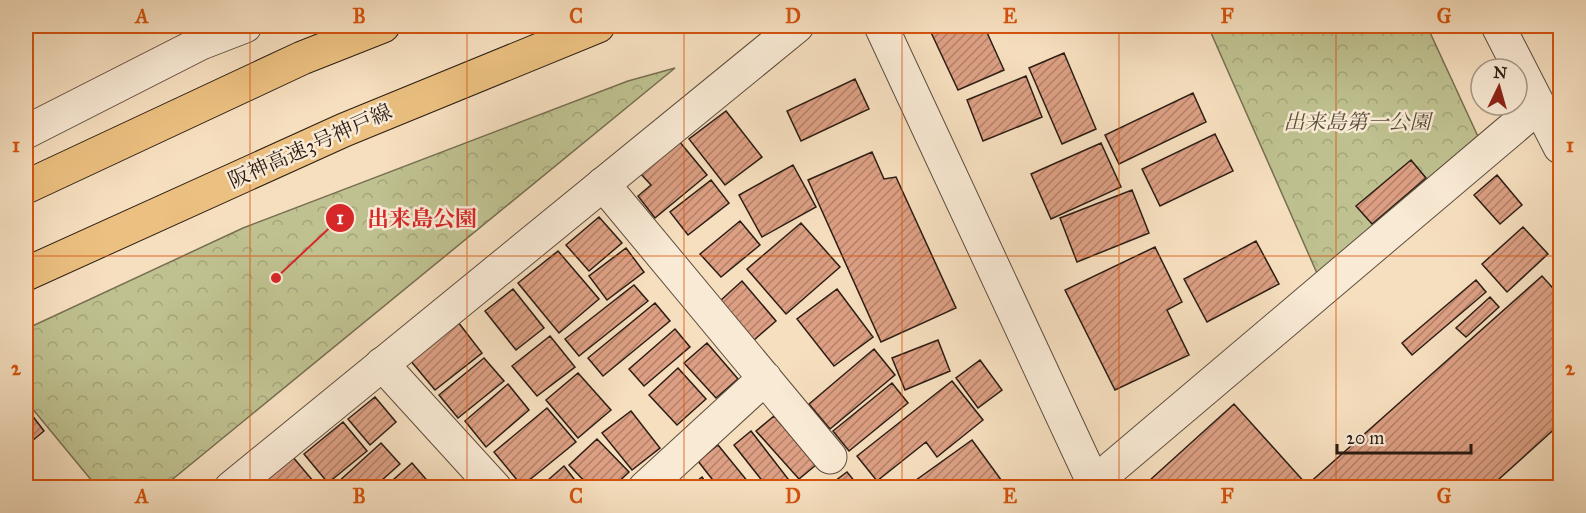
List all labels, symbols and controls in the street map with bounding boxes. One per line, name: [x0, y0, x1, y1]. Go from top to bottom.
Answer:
text: A: [133, 4, 149, 28]
text: B: [352, 4, 366, 28]
text: C: [569, 4, 583, 28]
text: D: [785, 4, 801, 28]
text: E: [1003, 4, 1018, 28]
text: F: [1220, 4, 1234, 28]
text: G: [1437, 4, 1452, 28]
north arrow: [1469, 57, 1529, 117]
text: N: [1493, 62, 1508, 83]
street label: 阪神高速3号神戸線: [224, 98, 396, 194]
park label: 出来島第一公園: [1284, 109, 1433, 135]
text: 1: [12, 133, 20, 157]
text: 1: [1566, 133, 1574, 157]
callout: 出来島公園: [325, 198, 489, 238]
text: 出来島公園: [367, 205, 477, 232]
text: 1: [336, 207, 344, 229]
text: 2: [11, 356, 22, 380]
text: 2: [1565, 356, 1576, 380]
scale bar: [1337, 417, 1470, 455]
text: 20 m: [1346, 427, 1384, 449]
text: A: [133, 484, 149, 508]
text: B: [352, 484, 366, 508]
text: C: [569, 484, 583, 508]
text: D: [785, 484, 801, 508]
text: E: [1003, 484, 1018, 508]
text: F: [1220, 484, 1234, 508]
text: G: [1437, 484, 1452, 508]

